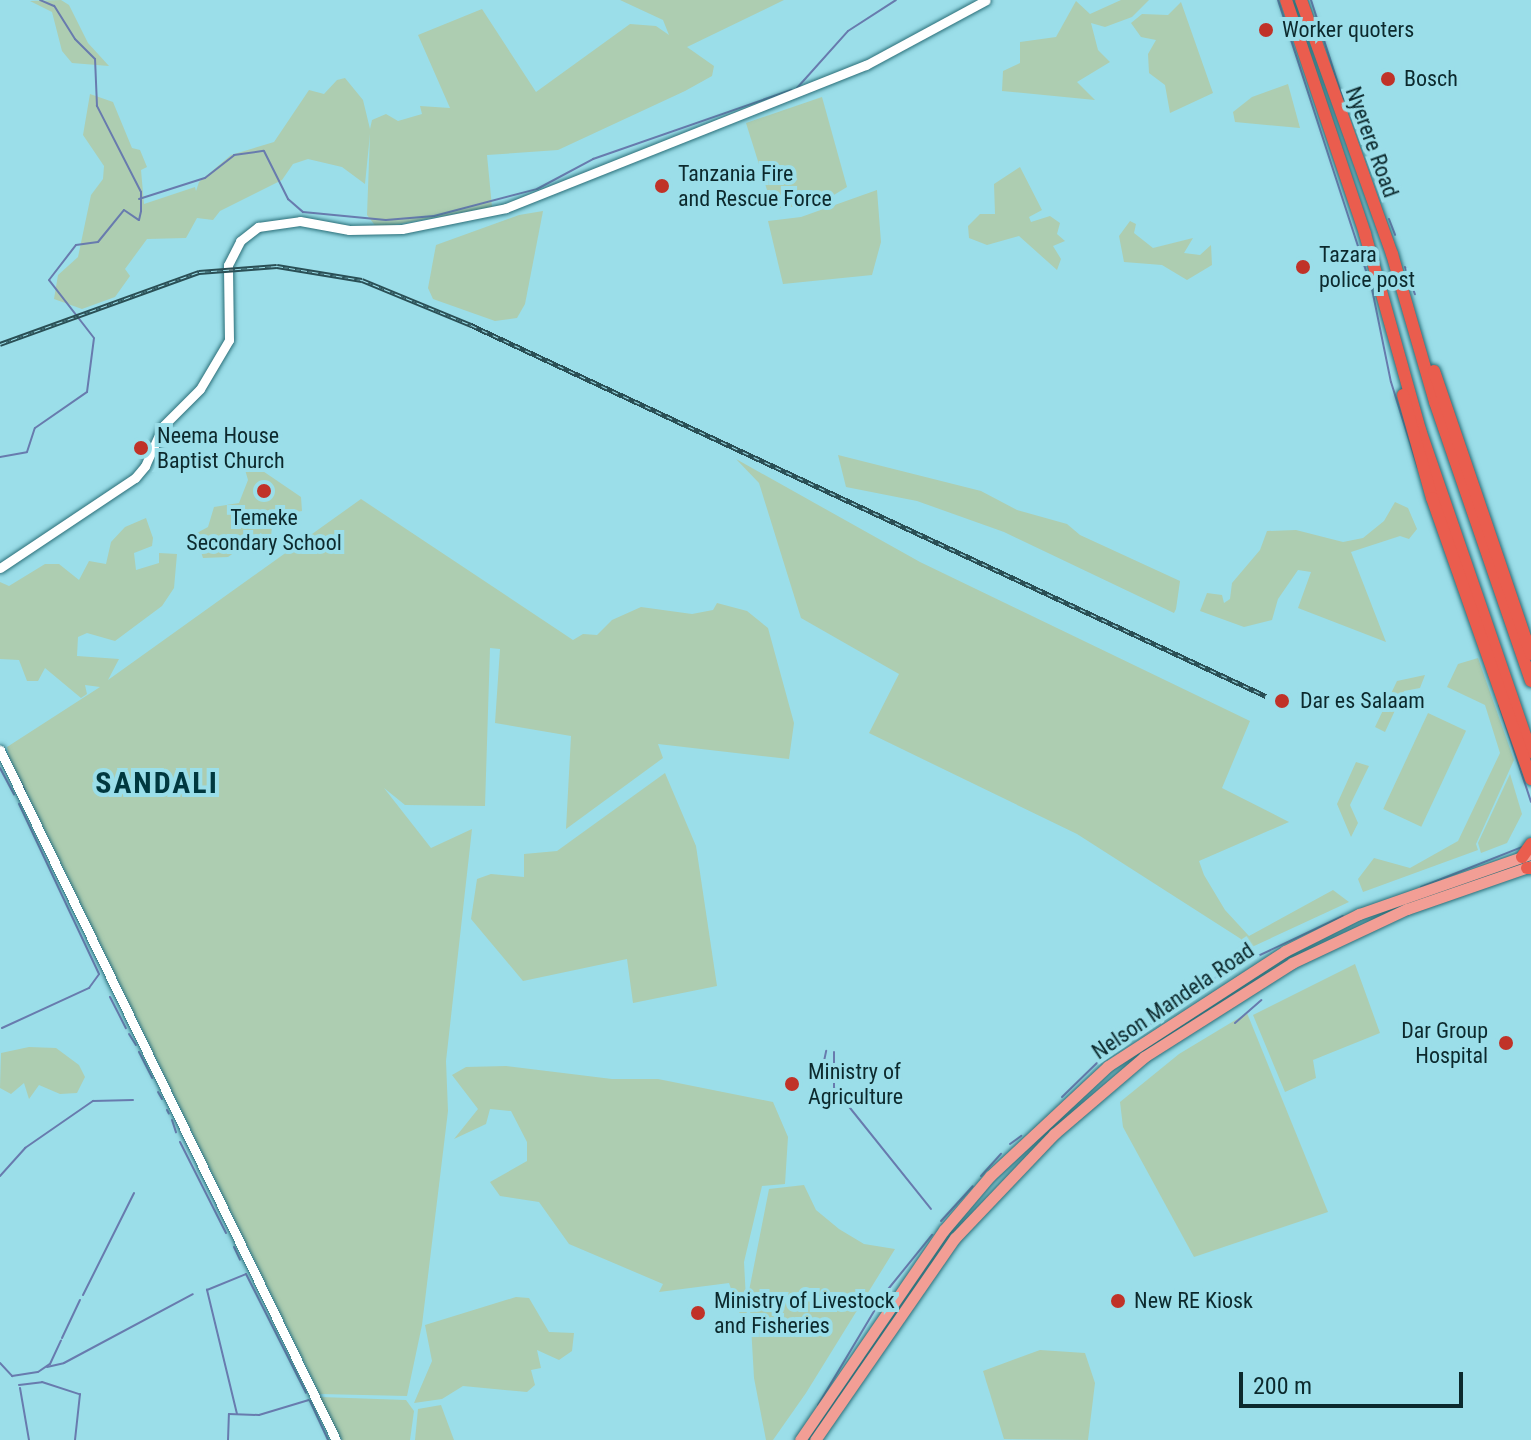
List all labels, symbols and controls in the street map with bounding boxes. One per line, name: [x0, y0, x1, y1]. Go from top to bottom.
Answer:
place label: Worker quoters: [1282, 17, 1414, 43]
marker: Worker quoters: [1257, 21, 1275, 39]
place label: Bosch: [1404, 66, 1458, 92]
marker: Bosch: [1379, 70, 1397, 88]
street label: Nyerere Road: [1340, 83, 1404, 201]
place label: Tanzania Fire and Rescue Force: [678, 160, 832, 212]
marker: Tanzania Fire and Rescue Force: [653, 177, 671, 195]
place label: Tazara police post: [1319, 241, 1415, 292]
marker: Tazara police post: [1294, 258, 1312, 276]
place label: Neema House Baptist Church: [157, 422, 285, 474]
marker: Neema House Baptist Church: [132, 439, 150, 457]
marker: Temeke Secondary School: [255, 482, 273, 500]
place label: Temeke Secondary School: [186, 504, 342, 556]
place label: Dar es Salaam: [1300, 688, 1425, 714]
marker: Dar es Salaam: [1271, 690, 1293, 712]
district label: SANDALI: [95, 765, 219, 801]
street label: Nelson Mandela Road: [1087, 937, 1259, 1065]
place label: Dar Group Hospital: [1401, 1017, 1488, 1068]
marker: Dar Group Hospital: [1495, 1032, 1517, 1054]
place label: Ministry of Agriculture: [808, 1058, 903, 1110]
marker: Ministry of Agriculture: [783, 1075, 801, 1093]
place label: Ministry of Livestock and Fisheries: [714, 1287, 895, 1338]
place label: New RE Kiosk: [1134, 1288, 1253, 1314]
marker: New RE Kiosk: [1109, 1292, 1127, 1310]
marker: Ministry of Livestock and Fisheries: [689, 1304, 707, 1322]
scale bar: [1243, 1356, 1467, 1406]
text: 200 m: [1253, 1372, 1312, 1400]

